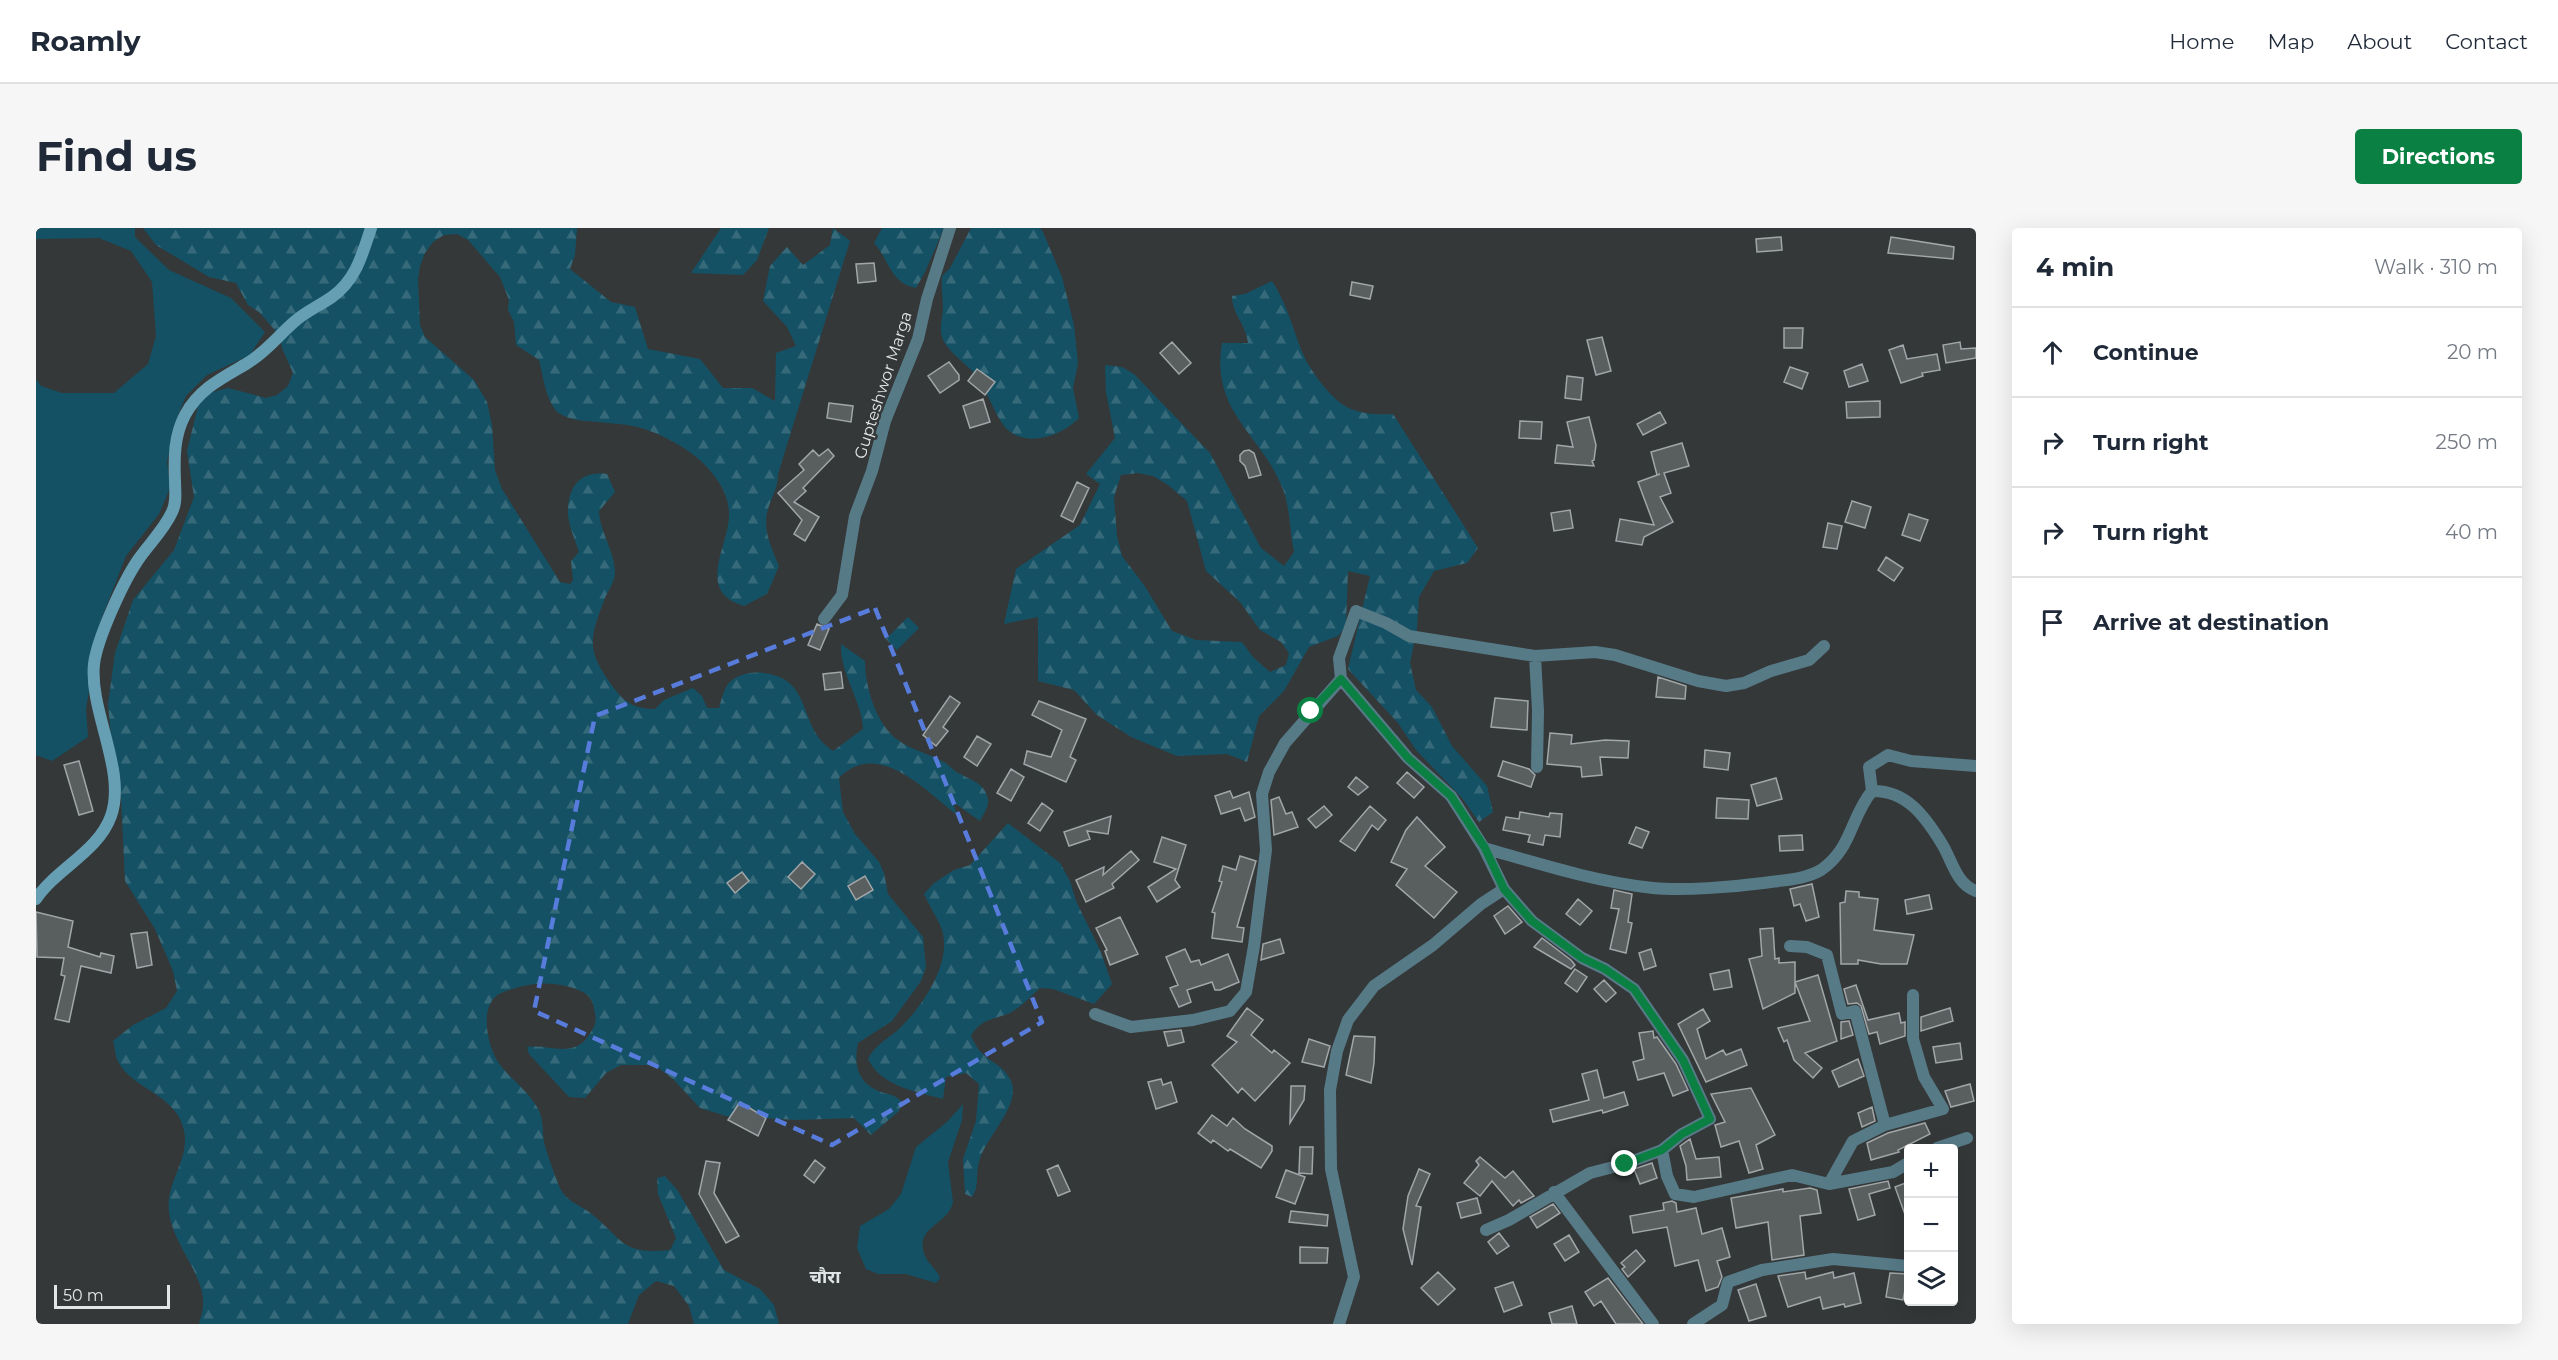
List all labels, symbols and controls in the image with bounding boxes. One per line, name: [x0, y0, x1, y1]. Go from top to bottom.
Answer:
text: Roamly: [30, 24, 140, 58]
text: Home: [2169, 29, 2234, 54]
text: Map: [2267, 29, 2314, 54]
text: About: [2347, 29, 2412, 54]
text: Contact: [2445, 29, 2528, 54]
button: Directions: [2355, 129, 2522, 184]
text: Find us: [36, 130, 197, 182]
text: 4 min: [2036, 251, 2114, 283]
text: Walk · 310 m: [2374, 255, 2498, 279]
street label: Gupteshwor Marga: [850, 309, 916, 461]
icon: ahead: [2036, 336, 2069, 369]
text: Continue: [2093, 339, 2199, 366]
text: 20 m: [2447, 340, 2498, 364]
icon: right: [2036, 426, 2069, 459]
text: Turn right: [2093, 429, 2208, 456]
text: 250 m: [2436, 430, 2498, 454]
icon: right: [2036, 516, 2069, 549]
text: Turn right: [2093, 519, 2208, 546]
text: 40 m: [2445, 520, 2498, 544]
icon: arrive: [2036, 606, 2069, 639]
text: Arrive at destination: [2093, 609, 2329, 636]
route start: [1297, 697, 1323, 723]
map controls: [1904, 1144, 1958, 1306]
button: +: [1904, 1144, 1958, 1198]
route end: [1611, 1150, 1637, 1176]
button: −: [1904, 1198, 1958, 1252]
button: layers: [1904, 1252, 1958, 1306]
district label: चौरा: [810, 1266, 841, 1288]
scale bar: [54, 1282, 170, 1310]
text: 50 m: [63, 1286, 104, 1305]

